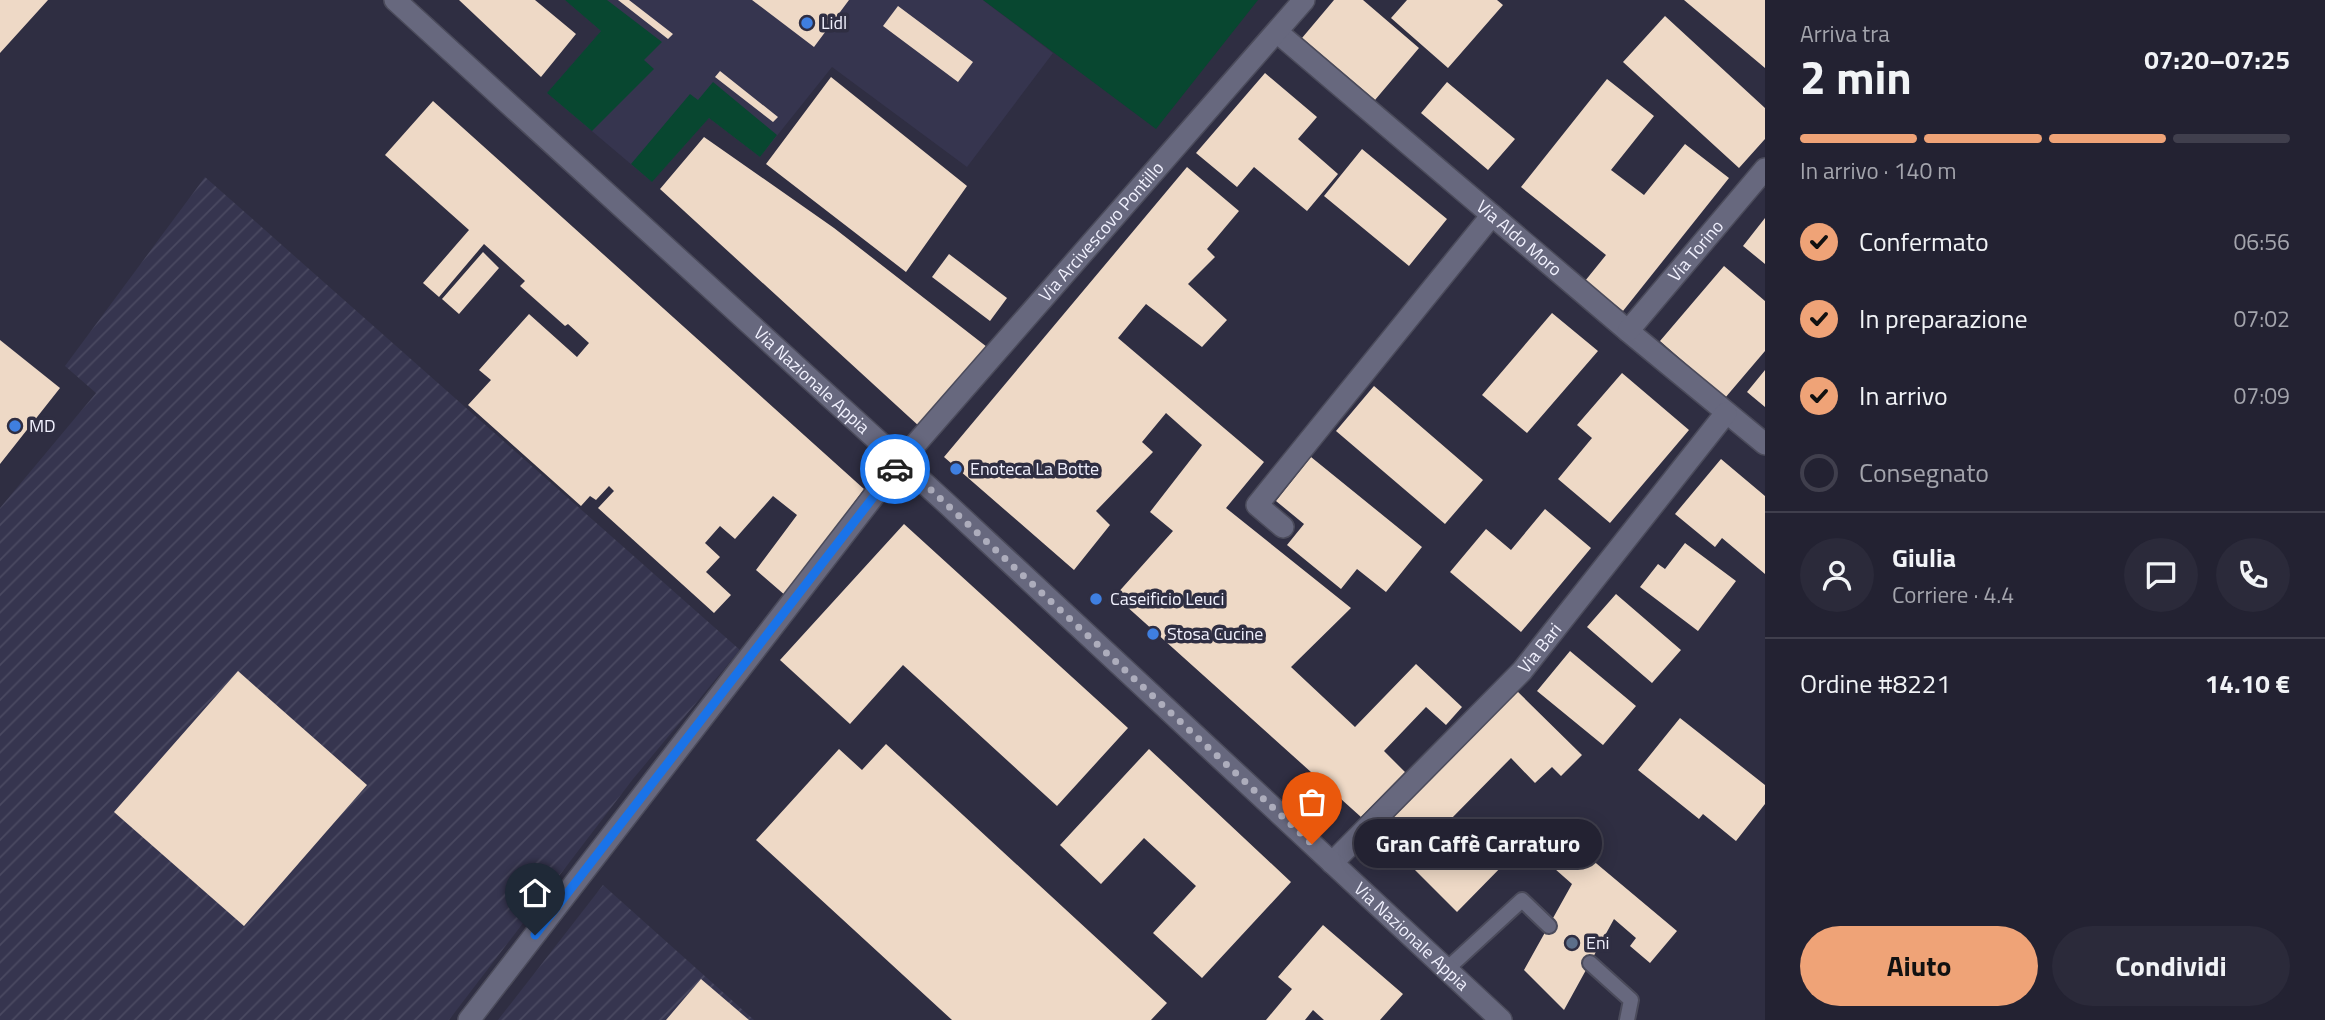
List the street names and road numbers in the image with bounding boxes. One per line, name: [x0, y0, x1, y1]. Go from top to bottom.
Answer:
street label: Via Arcivescovo Pontillo: [1032, 155, 1170, 308]
street label: Via Aldo Moro: [1470, 193, 1568, 282]
street label: Via Torino: [1661, 213, 1730, 288]
street label: Via Nazionale Appia: [748, 320, 876, 440]
street label: Via Bari: [1511, 617, 1568, 679]
street label: Via Nazionale Appia: [1348, 875, 1475, 997]

